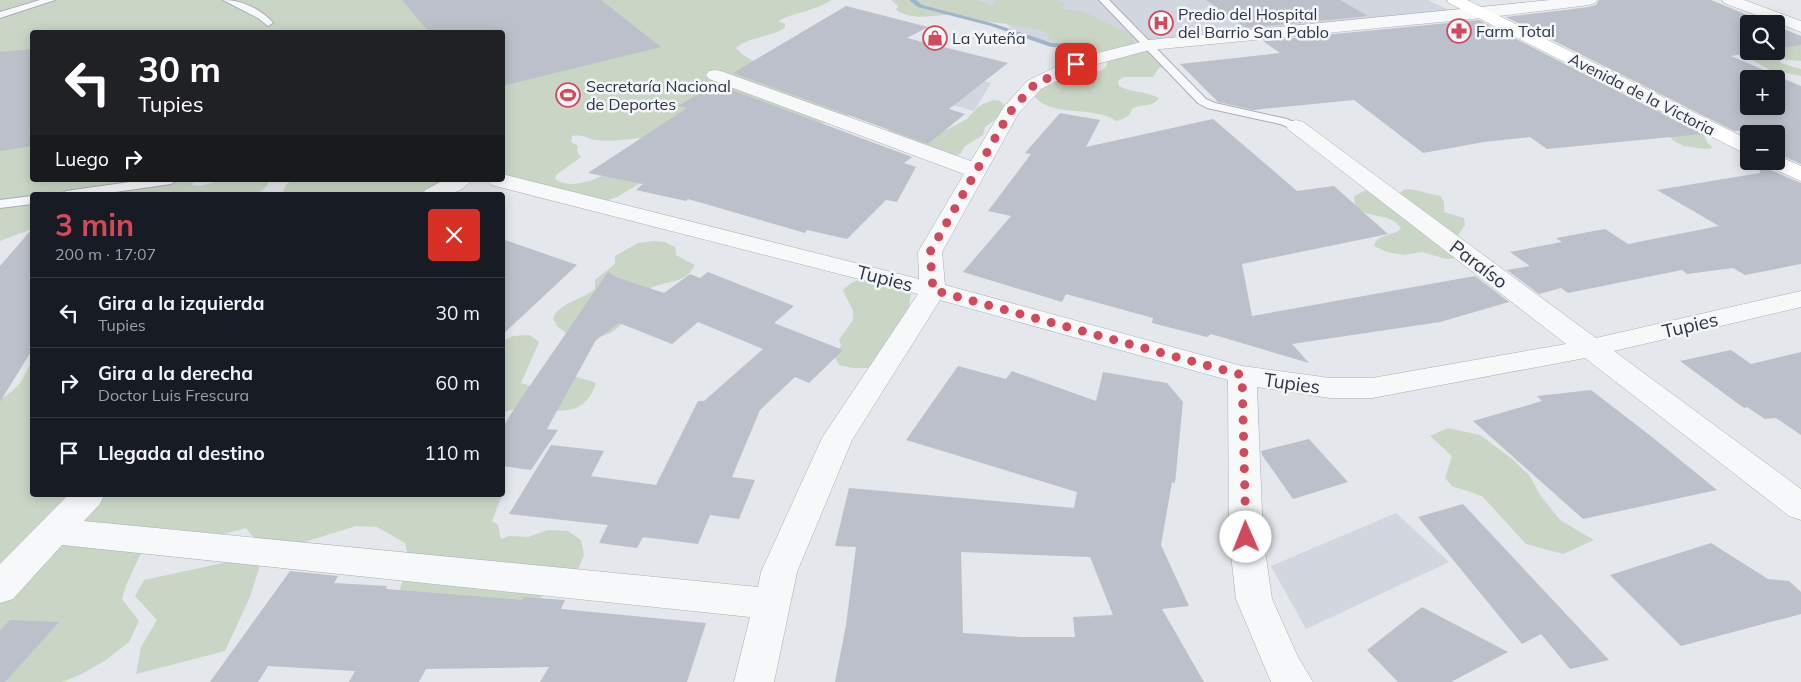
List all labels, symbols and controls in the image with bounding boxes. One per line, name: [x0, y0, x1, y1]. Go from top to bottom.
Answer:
place label: Predio del Hospital del Barrio San Pablo: [1178, 4, 1329, 42]
hospital icon: Predio del Hospital del Barrio San Pablo: [1148, 10, 1174, 36]
map controls: [1740, 15, 1785, 170]
button: search: [1740, 15, 1785, 60]
pharmacy icon: Farm Total: [1446, 18, 1472, 44]
place label: Farm Total: [1476, 21, 1555, 41]
shop icon: La Yuteña: [922, 25, 948, 51]
place label: La Yuteña: [952, 28, 1025, 48]
pin: [1055, 43, 1097, 85]
text: 30 m: [138, 47, 221, 91]
street label: Avenida de la Victoria: [1565, 48, 1719, 140]
icon: left: [55, 50, 120, 115]
icon: arrive: [1062, 50, 1090, 78]
button: +: [1740, 70, 1785, 115]
place label: Secretaría Nacional de Deportes: [586, 76, 731, 114]
sports icon: Secretaría Nacional de Deportes: [555, 82, 581, 108]
text: Tupies: [138, 90, 204, 118]
button: −: [1740, 125, 1785, 170]
icon: right: [119, 145, 147, 173]
text: Luego: [55, 147, 109, 171]
text: 3 min: [55, 206, 134, 244]
button: close: [428, 209, 480, 261]
street label: Paraíso: [1445, 234, 1513, 294]
text: 200 m · 17:07: [55, 244, 156, 264]
street label: Tupies: [855, 259, 915, 297]
text: Gira a la izquierda: [98, 291, 264, 315]
icon: left: [55, 299, 83, 327]
text: 30 m: [436, 301, 480, 325]
street label: Tupies: [1660, 307, 1720, 343]
text: Tupies: [98, 315, 146, 335]
text: Gira a la derecha: [98, 361, 253, 385]
street label: Tupies: [1262, 367, 1322, 399]
icon: right: [55, 369, 83, 397]
text: 60 m: [436, 371, 480, 395]
text: Doctor Luis Frescura: [98, 385, 249, 405]
icon: arrive: [55, 439, 83, 467]
text: Llegada al destino: [98, 441, 265, 465]
text: 110 m: [424, 441, 480, 465]
position arrow: [1219, 510, 1271, 562]

